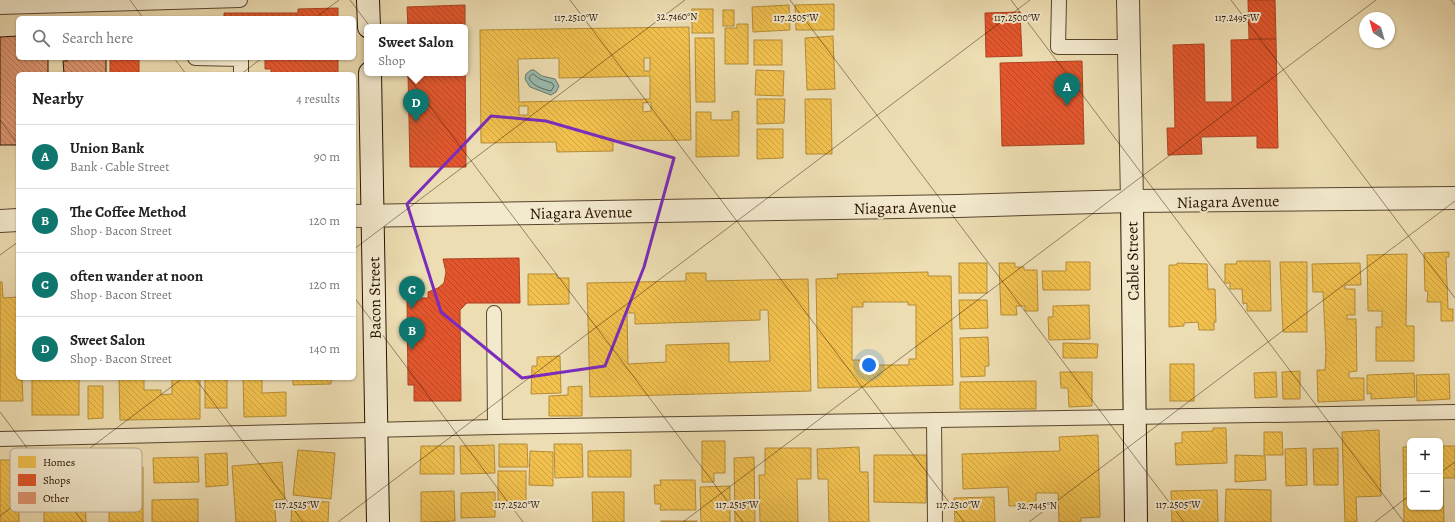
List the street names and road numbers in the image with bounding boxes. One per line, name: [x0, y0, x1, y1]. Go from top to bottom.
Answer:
street label: Niagara Avenue: [1176, 190, 1280, 214]
street label: Niagara Avenue: [853, 196, 957, 220]
street label: Niagara Avenue: [529, 201, 633, 225]
street label: Cable Street: [1121, 221, 1145, 301]
street label: Bacon Street: [363, 256, 387, 340]

